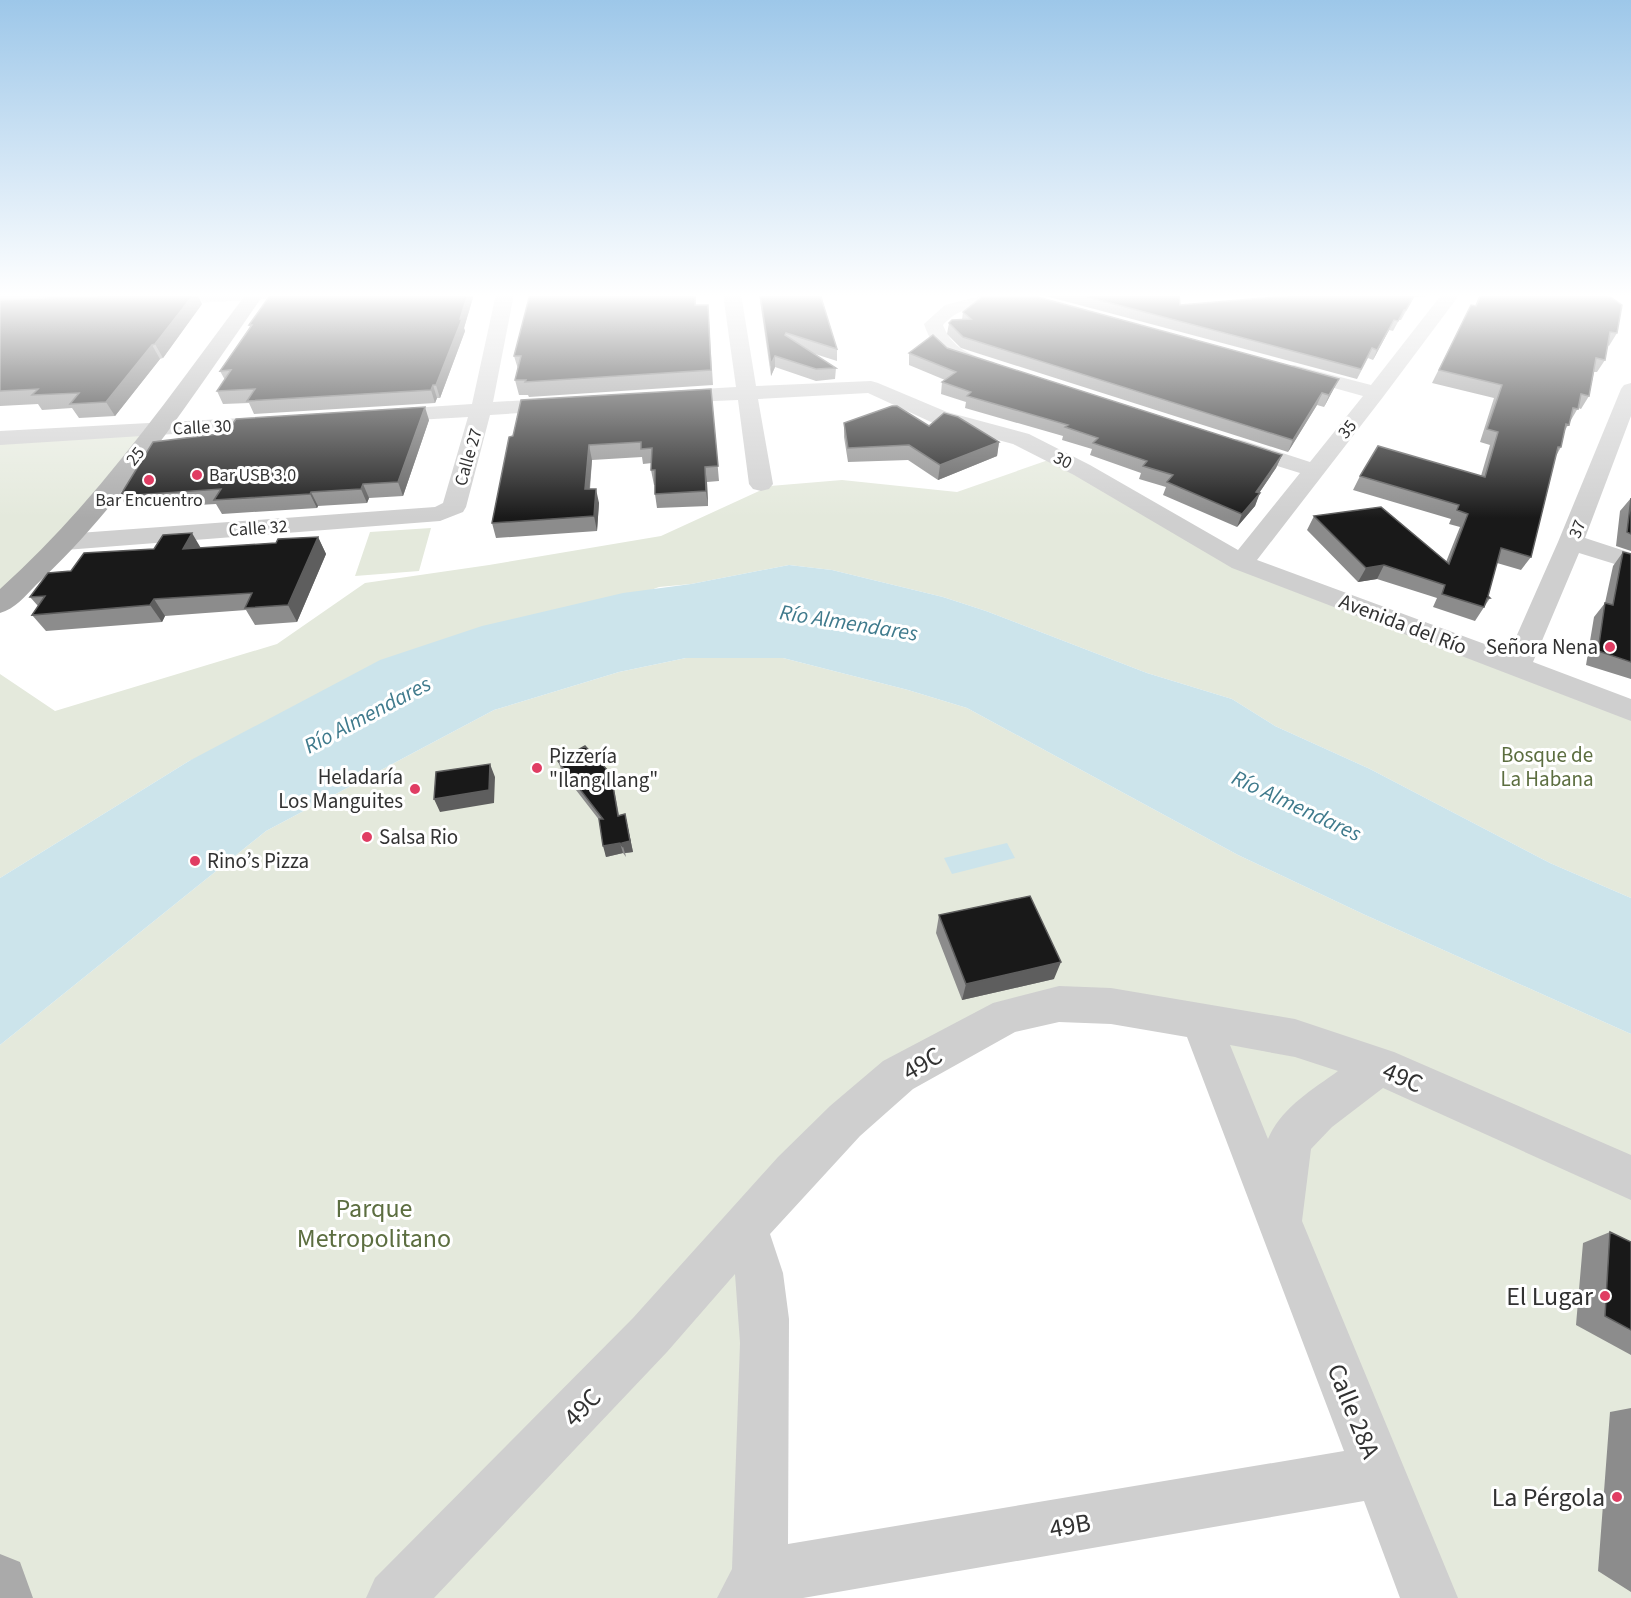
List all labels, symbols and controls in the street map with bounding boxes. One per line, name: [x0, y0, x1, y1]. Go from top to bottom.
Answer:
street label: Calle 30: [172, 413, 232, 442]
street label: 35: [1332, 414, 1363, 444]
street label: Calle 27: [448, 425, 489, 489]
street label: 25: [120, 442, 151, 471]
street label: 30: [1049, 445, 1076, 476]
place label: Bar USB 3.0: [209, 463, 296, 488]
marker: Bar USB 3.0: [190, 468, 204, 482]
marker: Bar Encuentro: [142, 473, 156, 487]
place label: Bar Encuentro: [95, 488, 203, 513]
street label: Calle 32: [228, 514, 288, 543]
street label: 37: [1563, 516, 1592, 542]
street label: Avenida del Río: [1335, 586, 1471, 662]
water label: Río Almendares: [777, 596, 921, 650]
place label: Señora Nena: [1486, 632, 1598, 662]
marker: Señora Nena: [1603, 640, 1617, 654]
water label: Río Almendares: [298, 668, 437, 762]
park label: Bosque de La Habana: [1500, 740, 1594, 794]
place label: Pizzería "Ilang Ilang": [549, 741, 658, 795]
marker: Pizzería "Ilang Ilang": [530, 761, 544, 775]
place label: Heladaría Los Manguites: [278, 762, 403, 816]
water label: Río Almendares: [1226, 762, 1367, 850]
marker: Heladaría Los Manguites: [408, 782, 422, 796]
place label: Salsa Rio: [379, 822, 458, 852]
marker: Salsa Rio: [360, 830, 374, 844]
place label: Rino’s Pizza: [207, 846, 309, 876]
marker: Rino’s Pizza: [188, 854, 202, 868]
street label: 49C: [895, 1037, 949, 1090]
street label: 49C: [1377, 1052, 1429, 1102]
park label: Parque Metropolitano: [297, 1190, 451, 1257]
place label: El Lugar: [1506, 1278, 1594, 1315]
marker: El Lugar: [1598, 1289, 1612, 1303]
street label: Calle 28A: [1318, 1358, 1390, 1465]
street label: 49C: [555, 1380, 610, 1435]
place label: La Pérgola: [1492, 1479, 1605, 1516]
marker: La Pérgola: [1610, 1490, 1624, 1504]
street label: 49B: [1047, 1504, 1094, 1547]

